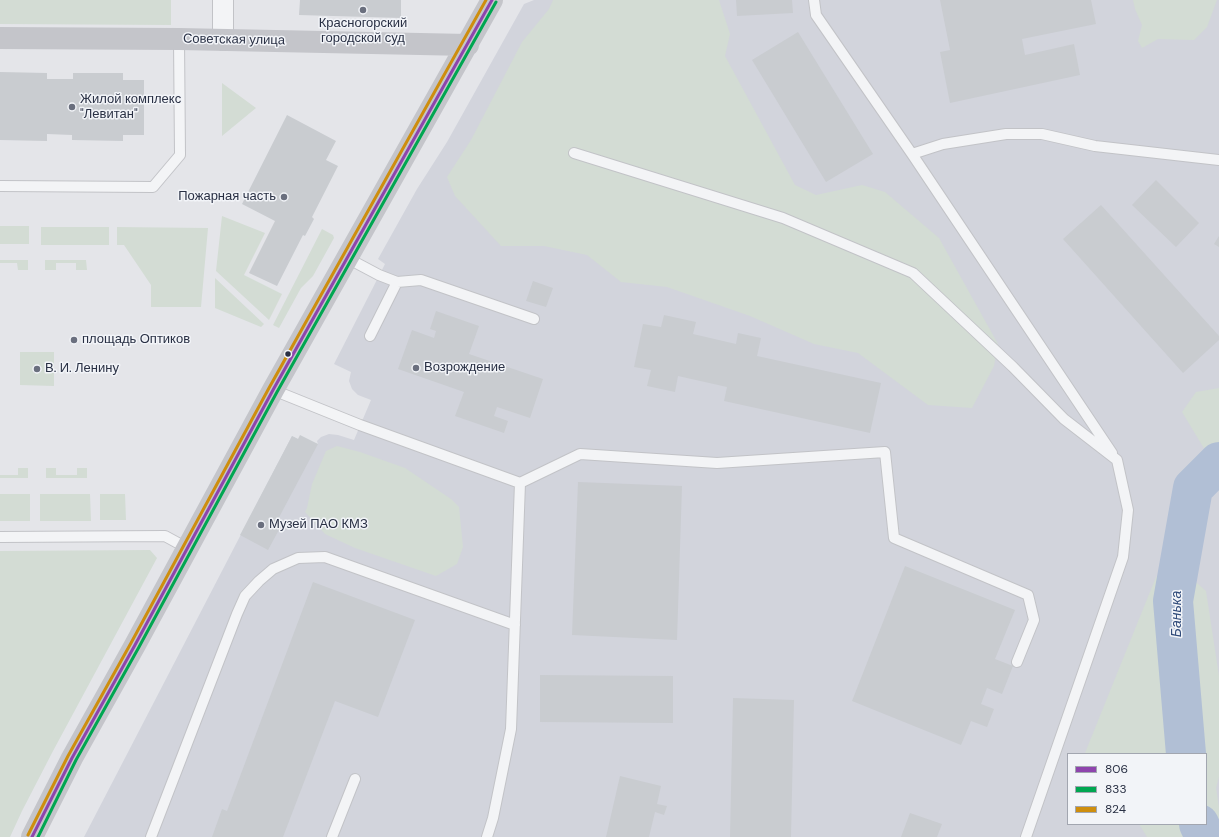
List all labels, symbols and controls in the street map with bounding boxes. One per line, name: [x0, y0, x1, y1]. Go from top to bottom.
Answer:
marker: Красногорский городской суд: [358, 5, 368, 15]
place label: Красногорский городской суд: [319, 16, 407, 47]
street label: Советская улица: [183, 31, 285, 49]
place label: Жилой комплекс "Левитан": [80, 92, 181, 123]
marker: Жилой комплекс "Левитан": [67, 102, 77, 112]
place label: Пожарная часть: [178, 189, 276, 205]
marker: Пожарная часть: [279, 192, 289, 202]
place label: площадь Оптиков: [82, 332, 190, 348]
marker: площадь Оптиков: [69, 335, 79, 345]
unlabelled marker: [283, 349, 293, 359]
place label: Возрождение: [424, 360, 505, 376]
place label: В. И. Ленину: [45, 361, 119, 377]
marker: Возрождение: [411, 363, 421, 373]
marker: В. И. Ленину: [32, 364, 42, 374]
place label: Музей ПАО КМЗ: [269, 517, 368, 533]
marker: Музей ПАО КМЗ: [256, 520, 266, 530]
water label: Банька: [1169, 591, 1185, 637]
legend: [1067, 753, 1207, 825]
text: 806: [1105, 761, 1128, 777]
text: 833: [1105, 781, 1126, 797]
text: 824: [1105, 801, 1126, 817]

